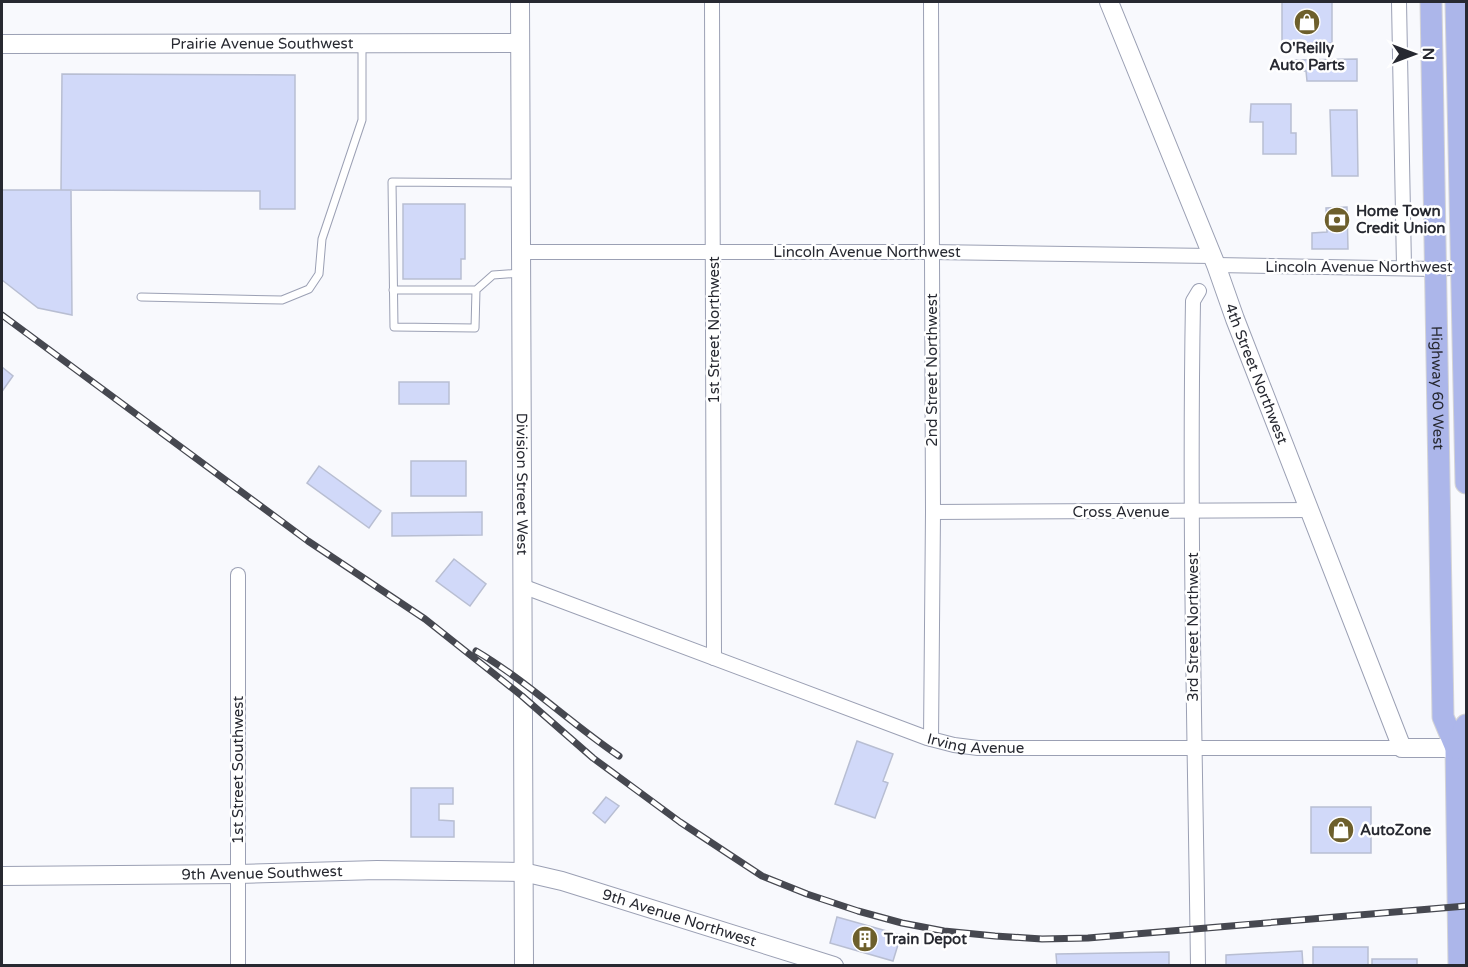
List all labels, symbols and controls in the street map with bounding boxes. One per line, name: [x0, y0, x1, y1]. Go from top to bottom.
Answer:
shop icon: O'Reilly Auto Parts: [1292, 7, 1322, 37]
north arrow: [1384, 24, 1444, 84]
street label: Prairie Avenue Southwest: [171, 34, 354, 53]
place label: O'Reilly Auto Parts: [1269, 39, 1345, 74]
text: N: [1418, 48, 1438, 60]
place label: Home Town Credit Union: [1356, 202, 1445, 237]
bank icon: Home Town Credit Union: [1322, 205, 1352, 235]
street label: Lincoln Avenue Northwest: [773, 243, 961, 261]
street label: 1st Street Northwest: [705, 256, 723, 404]
street label: Lincoln Avenue Northwest: [1265, 258, 1453, 276]
street label: 2nd Street Northwest: [923, 293, 941, 447]
street label: 4th Street Northwest: [1221, 301, 1292, 447]
street label: Highway 60 West: [1427, 326, 1448, 450]
street label: Division Street West: [513, 413, 531, 556]
street label: Cross Avenue: [1073, 503, 1169, 521]
street label: 3rd Street Northwest: [1184, 552, 1202, 702]
street label: 1st Street Southwest: [229, 696, 247, 844]
street label: Irving Avenue: [925, 729, 1024, 757]
shop icon: AutoZone: [1326, 815, 1356, 845]
place label: AutoZone: [1360, 821, 1432, 839]
street label: 9th Avenue Southwest: [181, 862, 343, 883]
street label: 9th Avenue Northwest: [600, 885, 759, 950]
building icon: Train Depot: [850, 924, 880, 954]
place label: Train Depot: [883, 930, 967, 949]

